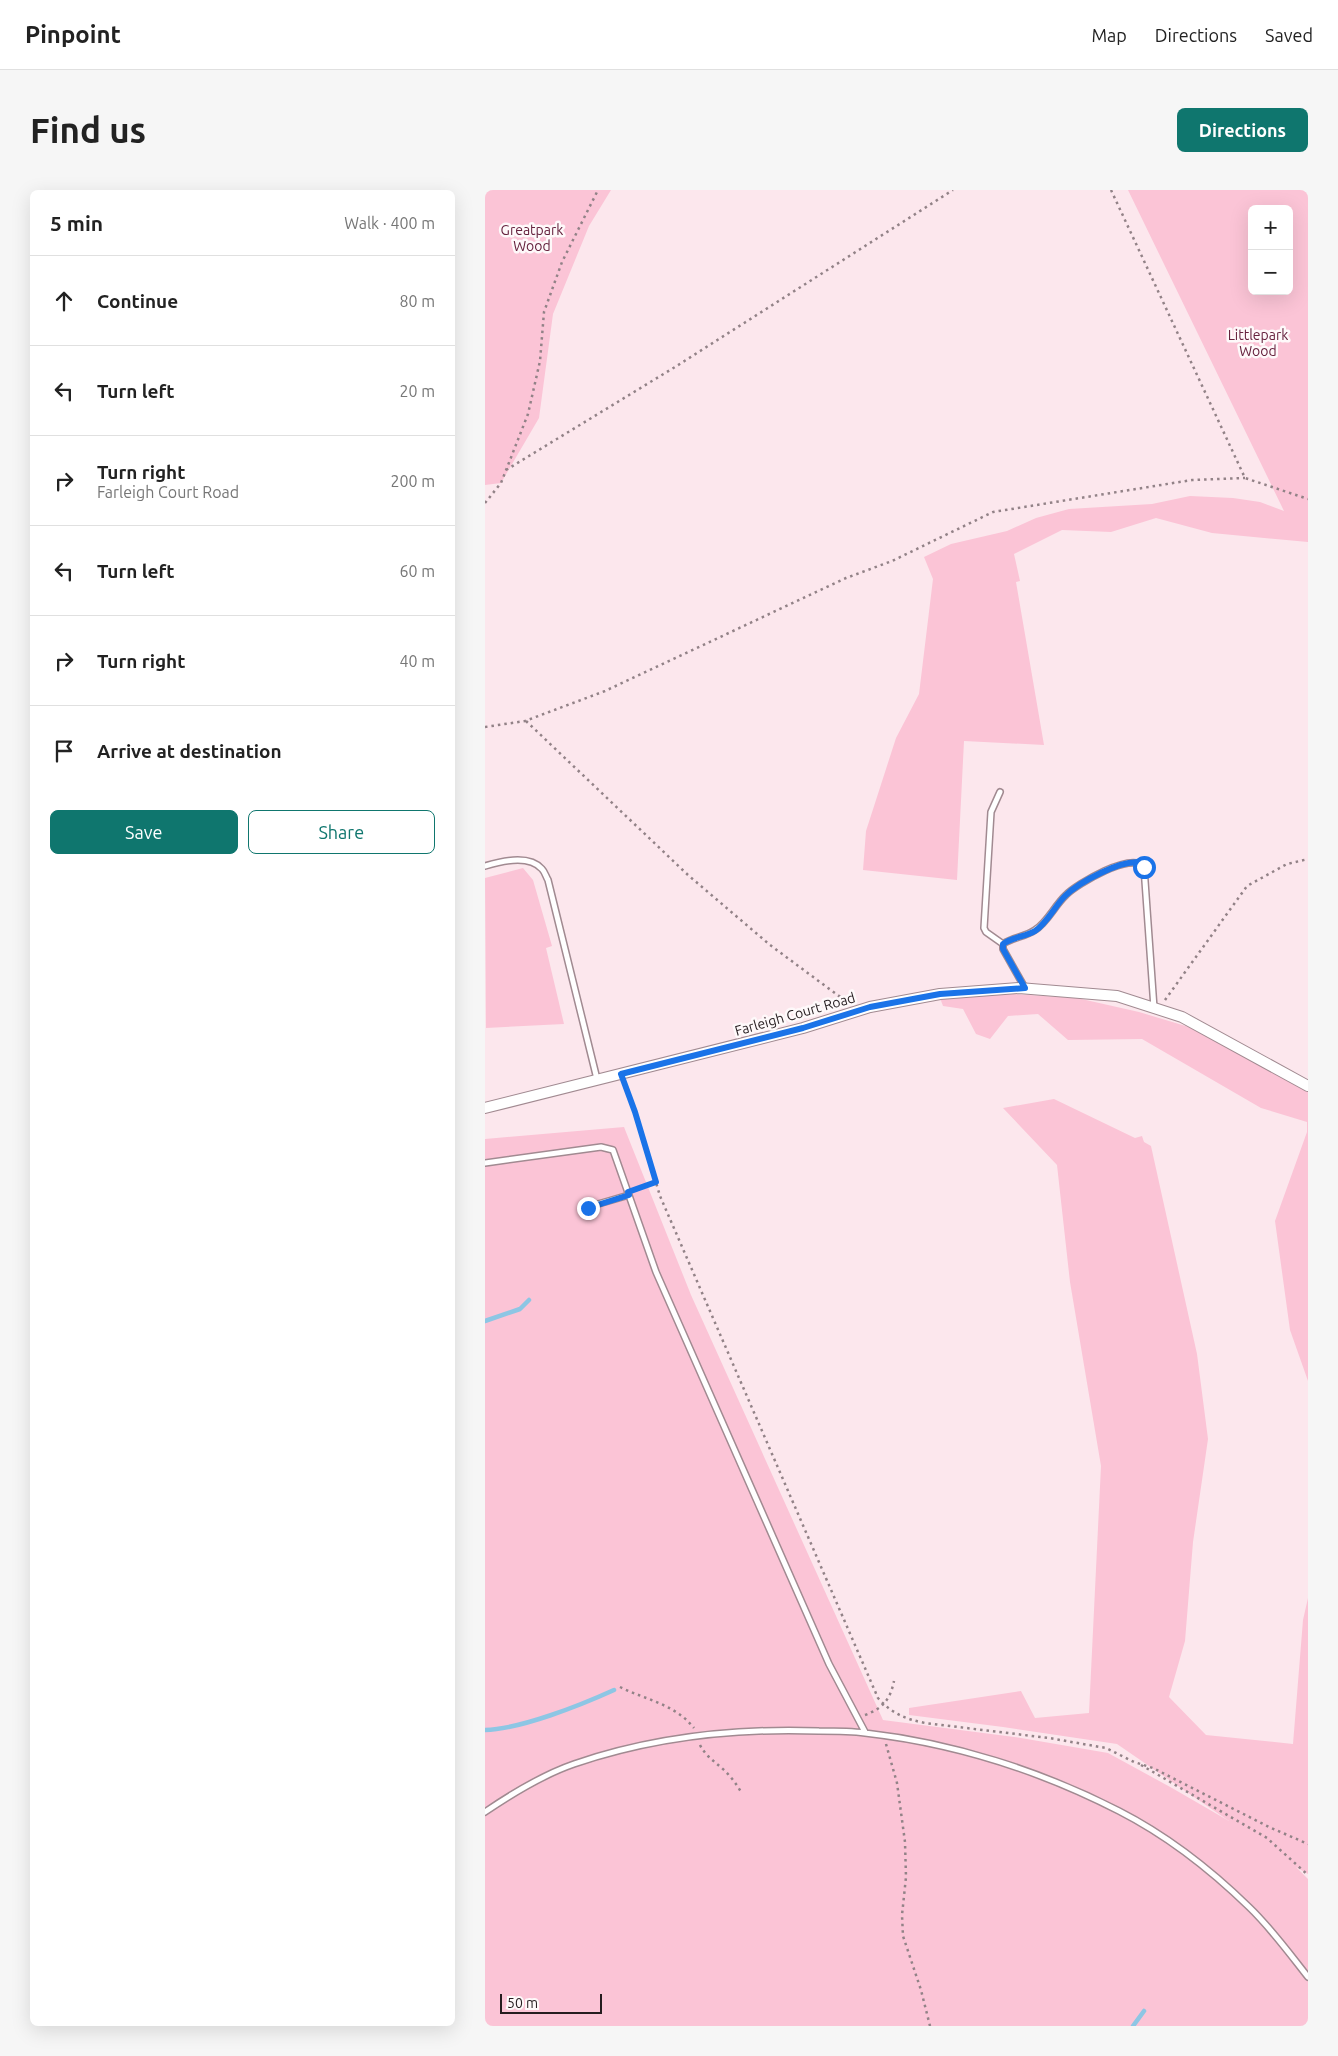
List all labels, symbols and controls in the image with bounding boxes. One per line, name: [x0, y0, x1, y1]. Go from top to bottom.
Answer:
text: Pinpoint: [25, 21, 121, 48]
text: Map: [1091, 25, 1127, 45]
text: Directions: [1155, 25, 1237, 45]
text: Saved: [1265, 25, 1313, 45]
button: Directions: [1177, 108, 1308, 152]
text: Find us: [30, 110, 146, 150]
map controls: [1248, 205, 1293, 295]
button: +: [1248, 205, 1293, 250]
text: 5 min: [50, 211, 103, 235]
text: Walk · 400 m: [344, 214, 435, 232]
park label: Greatpark Wood: [501, 222, 563, 254]
button: −: [1248, 250, 1293, 295]
icon: ahead: [50, 287, 78, 315]
text: Continue: [97, 290, 178, 312]
text: 80 m: [399, 292, 435, 310]
park label: Littlepark Wood: [1228, 327, 1288, 359]
icon: left: [50, 377, 78, 405]
text: Turn left: [97, 380, 175, 402]
text: 20 m: [399, 382, 435, 400]
text: Turn right: [97, 461, 185, 483]
icon: right: [50, 467, 78, 495]
text: 200 m: [390, 472, 435, 490]
text: Farleigh Court Road: [97, 483, 239, 501]
icon: left: [50, 557, 78, 585]
text: Turn left: [97, 560, 175, 582]
text: 60 m: [399, 562, 435, 580]
icon: right: [50, 647, 78, 675]
text: Turn right: [97, 650, 185, 672]
text: 40 m: [399, 652, 435, 670]
icon: arrive: [50, 737, 78, 765]
text: Arrive at destination: [97, 740, 282, 762]
button: Save: [50, 810, 238, 854]
button: Share: [248, 810, 435, 854]
route start: [1133, 856, 1156, 879]
street label: Farleigh Court Road: [733, 989, 857, 1039]
route end: [577, 1197, 600, 1220]
scale bar: [500, 1991, 603, 2014]
text: 50 m: [507, 1995, 538, 2011]

